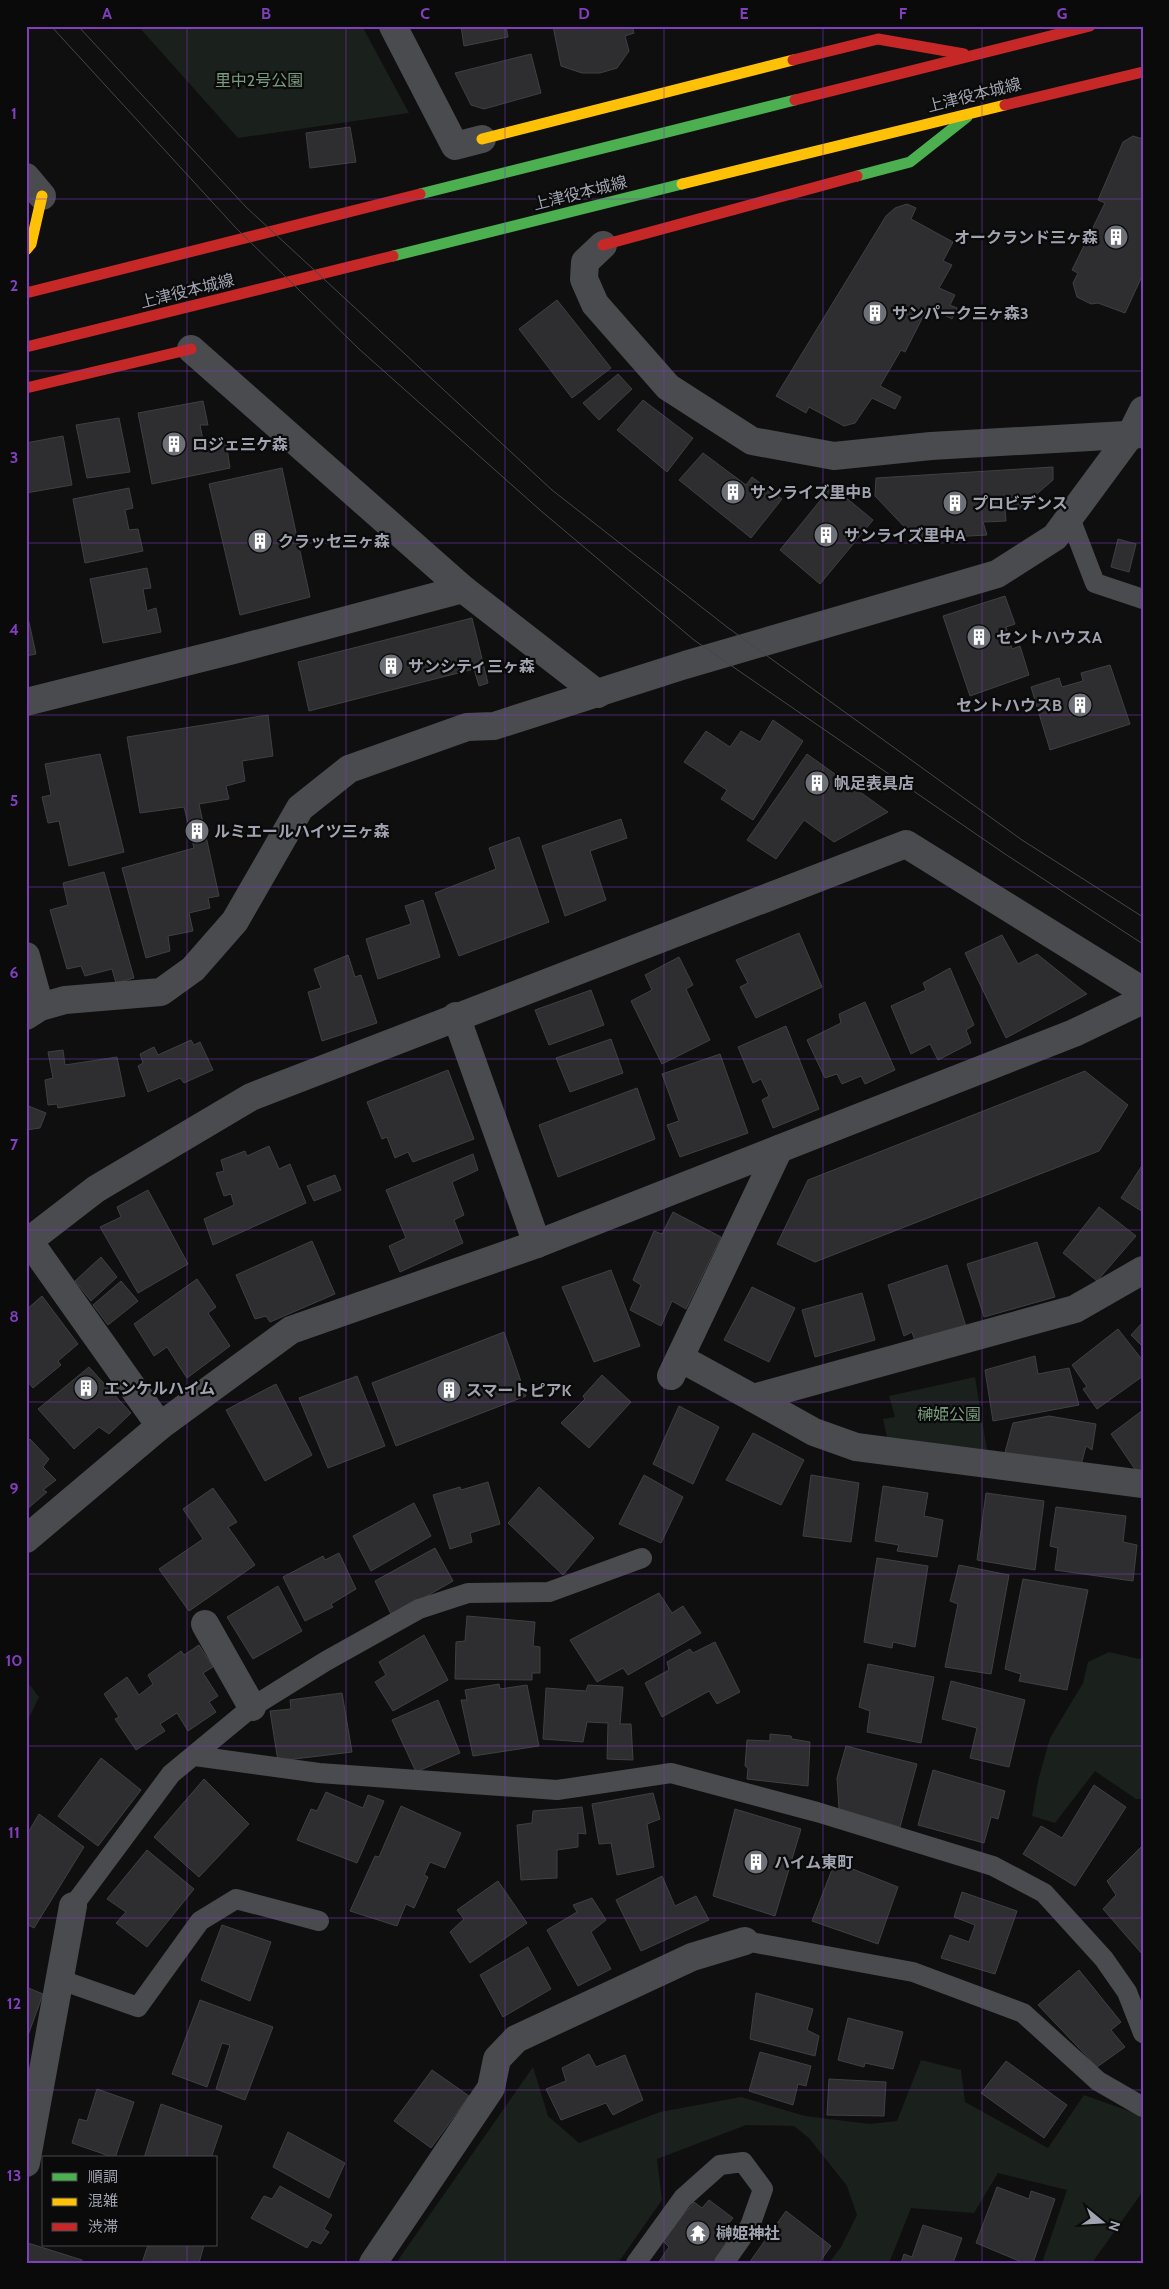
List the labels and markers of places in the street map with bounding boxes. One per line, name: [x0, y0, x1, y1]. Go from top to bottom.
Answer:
building icon: オークランド三ヶ森: [1103, 224, 1129, 250]
place label: オークランド三ヶ森: [954, 228, 1098, 247]
building icon: サンパーク三ヶ森3: [862, 300, 888, 326]
place label: サンパーク三ヶ森3: [892, 304, 1029, 323]
building icon: ロジェ三ケ森: [161, 431, 187, 457]
place label: ロジェ三ケ森: [192, 435, 288, 454]
building icon: サンライズ里中B: [720, 479, 746, 505]
place label: サンライズ里中B: [750, 483, 872, 502]
building icon: プロビデンス: [942, 490, 968, 516]
place label: プロビデンス: [972, 494, 1068, 513]
building icon: サンライズ里中A: [813, 522, 839, 548]
place label: サンライズ里中A: [844, 526, 966, 545]
building icon: クラッセ三ヶ森: [247, 528, 273, 554]
place label: クラッセ三ヶ森: [278, 532, 390, 551]
building icon: セントハウスA: [966, 624, 992, 650]
place label: セントハウスA: [996, 628, 1102, 647]
building icon: サンシティ三ヶ森: [378, 653, 404, 679]
place label: サンシティ三ヶ森: [408, 657, 535, 676]
building icon: セントハウスB: [1067, 692, 1093, 718]
place label: セントハウスB: [956, 696, 1062, 715]
building icon: 帆足表具店: [804, 770, 830, 796]
place label: 帆足表具店: [834, 774, 914, 793]
building icon: ルミエールハイツ三ヶ森: [184, 818, 210, 844]
place label: ルミエールハイツ三ヶ森: [214, 822, 390, 841]
building icon: エンケルハイム: [73, 1375, 99, 1401]
building icon: スマートピアK: [436, 1377, 462, 1403]
place label: エンケルハイム: [104, 1379, 215, 1398]
place label: スマートピアK: [466, 1381, 572, 1400]
building icon: ハイム東町: [743, 1849, 769, 1875]
place label: ハイム東町: [774, 1853, 853, 1872]
temple icon: 榊姫神社: [685, 2220, 711, 2246]
place label: 榊姫神社: [716, 2224, 780, 2243]

